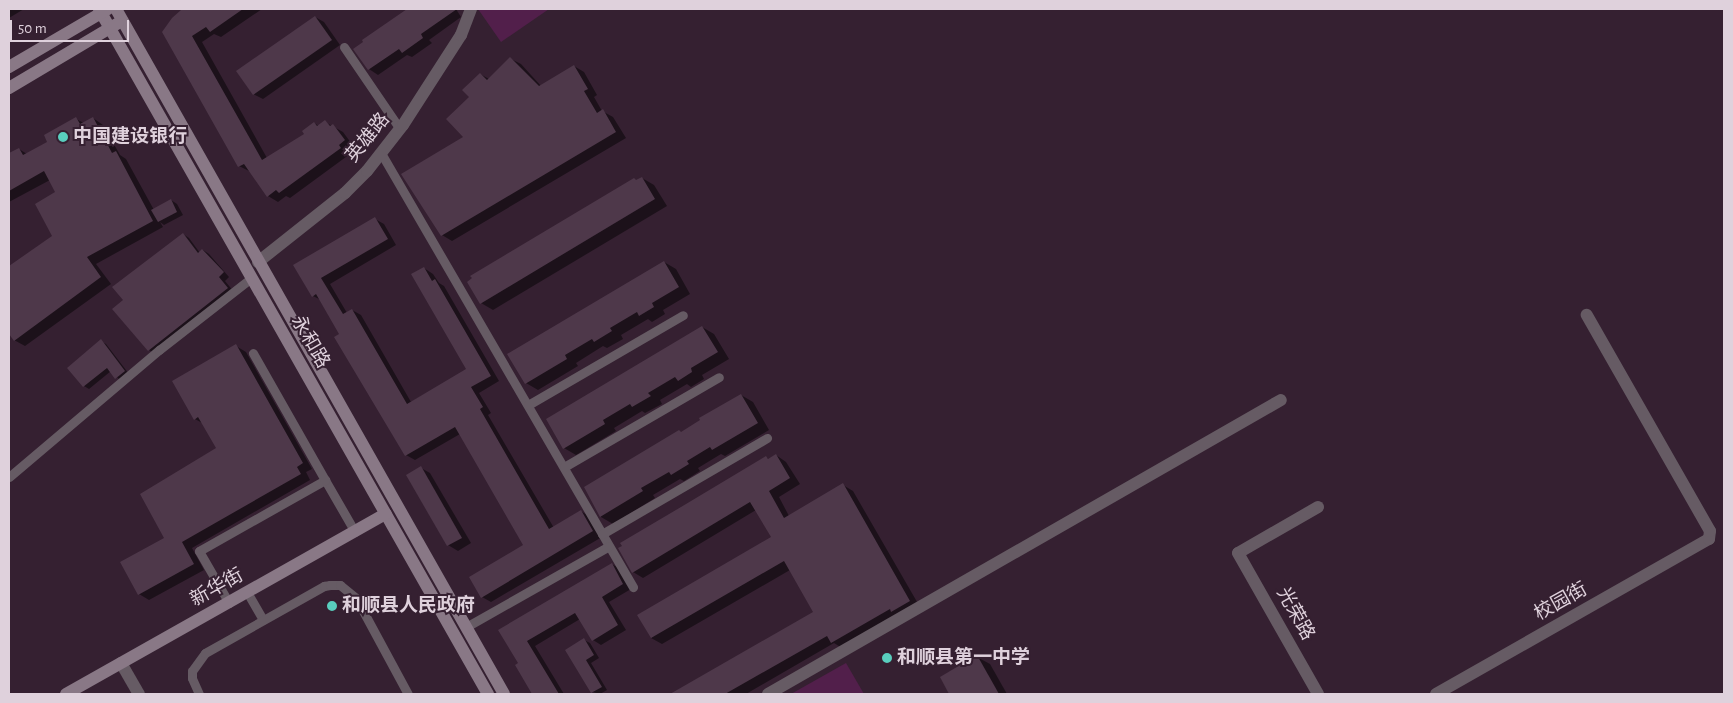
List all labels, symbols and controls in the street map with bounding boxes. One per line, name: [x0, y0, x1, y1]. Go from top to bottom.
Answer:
scale bar: [12, 10, 131, 42]
text: 50 m: [18, 21, 47, 36]
street label: 英雄路: [341, 109, 395, 167]
place label: 中国建设银行: [73, 126, 187, 148]
marker: 中国建设银行: [57, 131, 69, 143]
street label: 永和路: [286, 312, 334, 372]
street label: 新华街: [187, 564, 247, 612]
street label: 校园街: [1531, 578, 1591, 626]
street label: 光荣路: [1271, 584, 1319, 644]
place label: 和顺县人民政府: [342, 595, 475, 617]
marker: 和顺县人民政府: [326, 600, 338, 612]
place label: 和顺县第一中学: [897, 647, 1030, 669]
marker: 和顺县第一中学: [881, 652, 893, 664]

